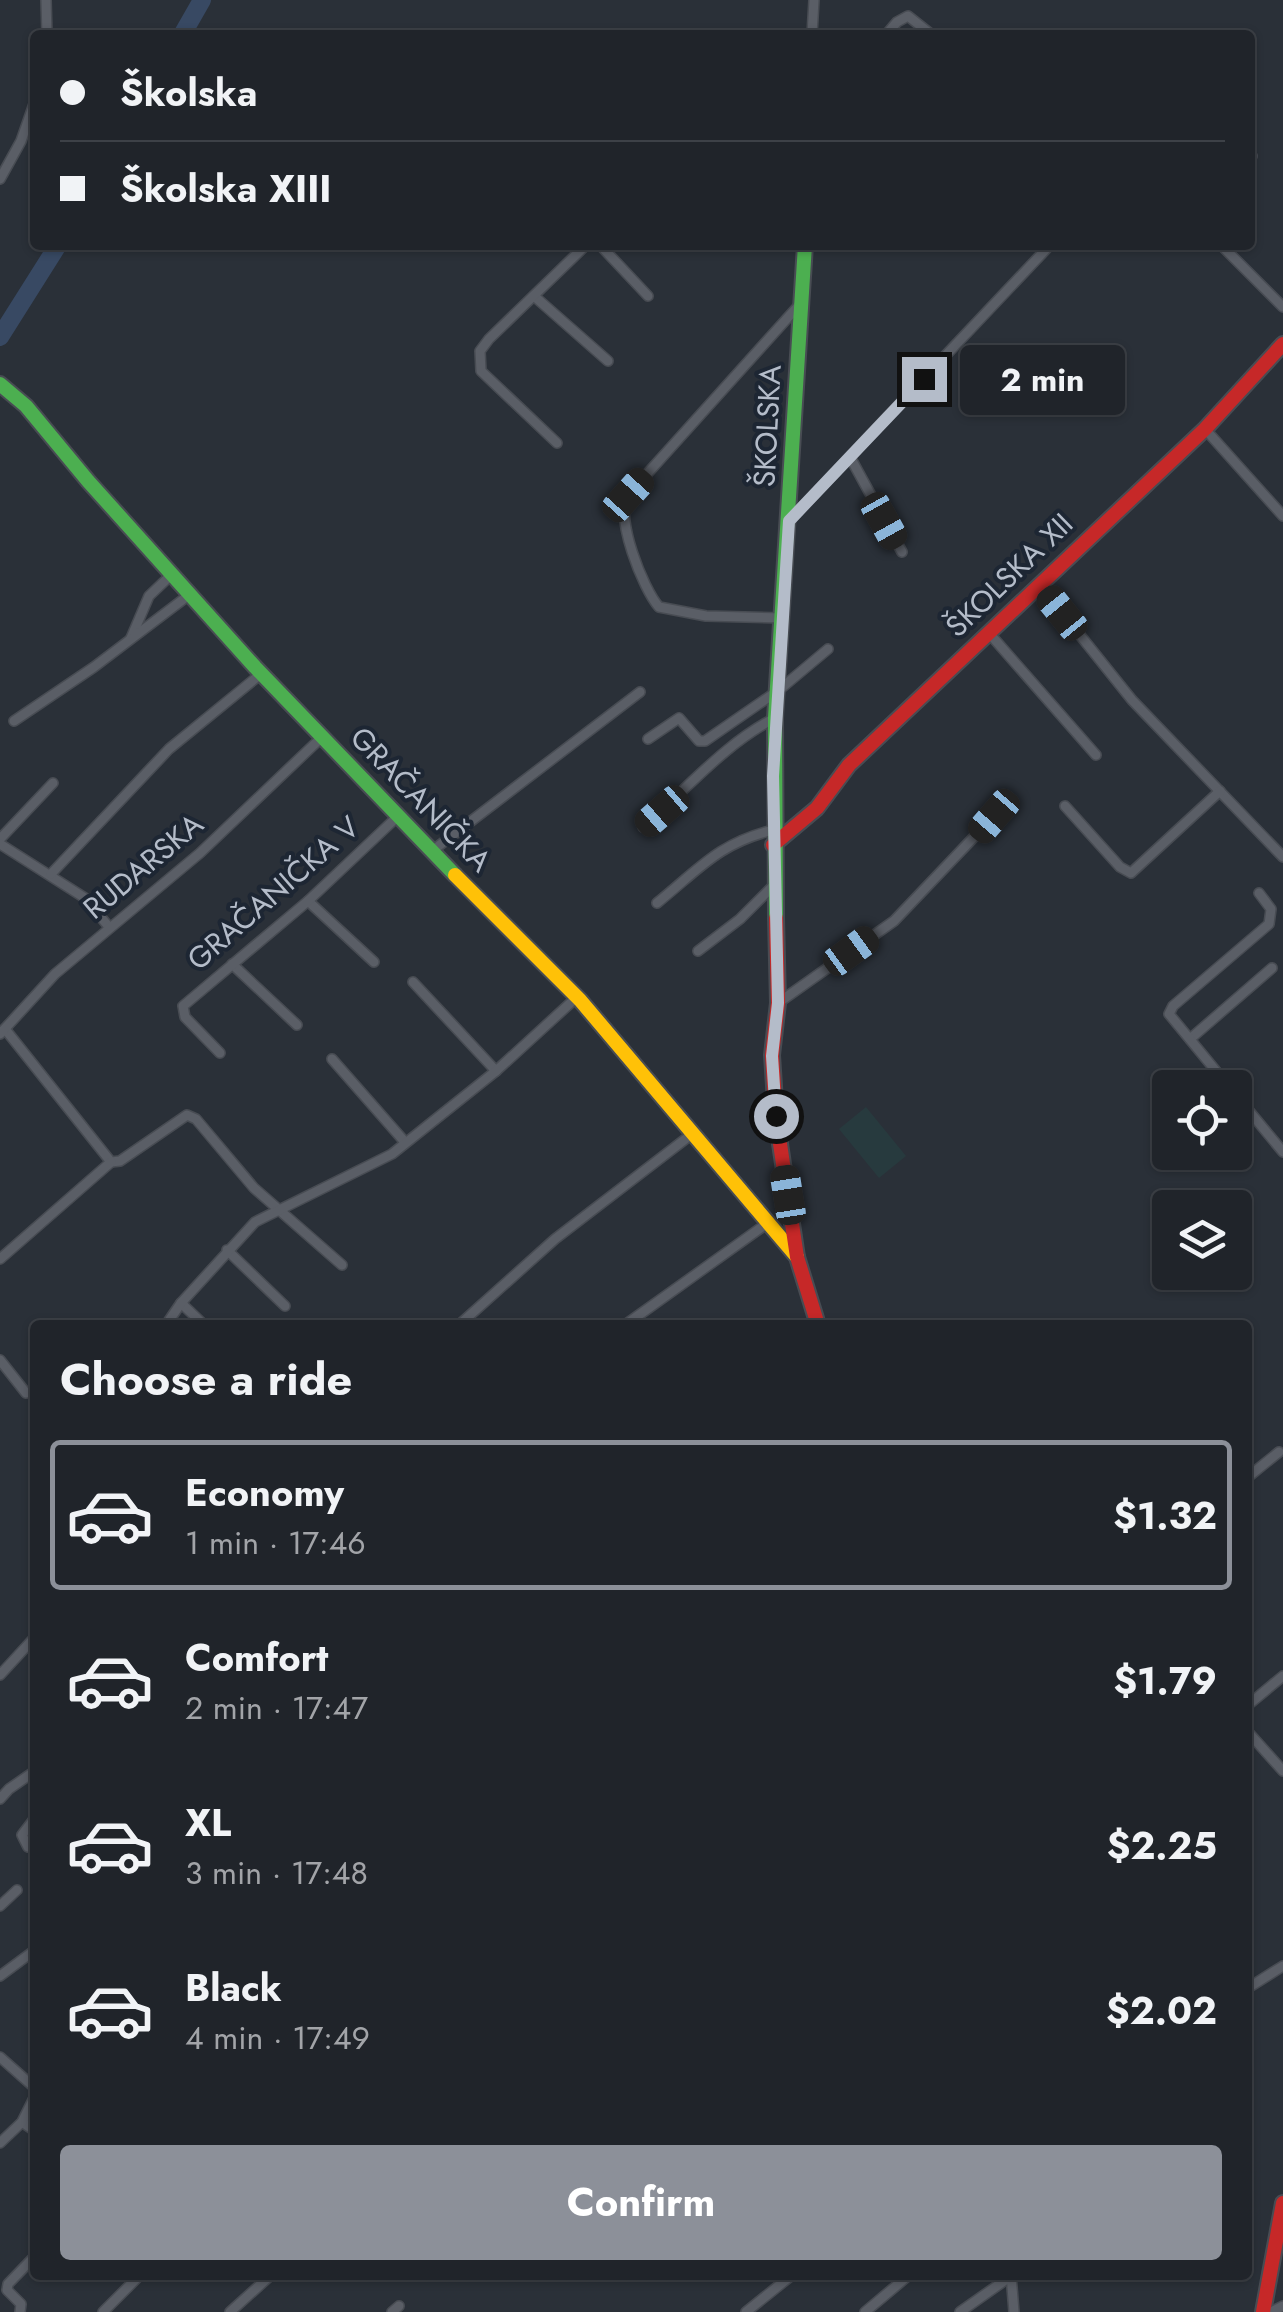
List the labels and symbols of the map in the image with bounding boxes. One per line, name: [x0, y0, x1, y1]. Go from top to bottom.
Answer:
callout: 2 min: [959, 344, 1124, 414]
route end: [902, 357, 947, 402]
street label: ŠKOLSKA: [742, 364, 792, 488]
car: [597, 463, 659, 527]
car: [856, 487, 912, 555]
street label: ŠKOLSKA XII: [936, 503, 1082, 647]
car: [1031, 580, 1093, 646]
street label: GRAČANIČKA: [341, 717, 502, 881]
car: [630, 780, 694, 842]
car: [963, 784, 1025, 848]
street label: RUDARSKA: [74, 803, 212, 929]
street label: GRAČANIČKA V: [177, 806, 369, 980]
car: [818, 921, 884, 981]
route start: [754, 1094, 799, 1139]
car: [768, 1163, 808, 1227]

